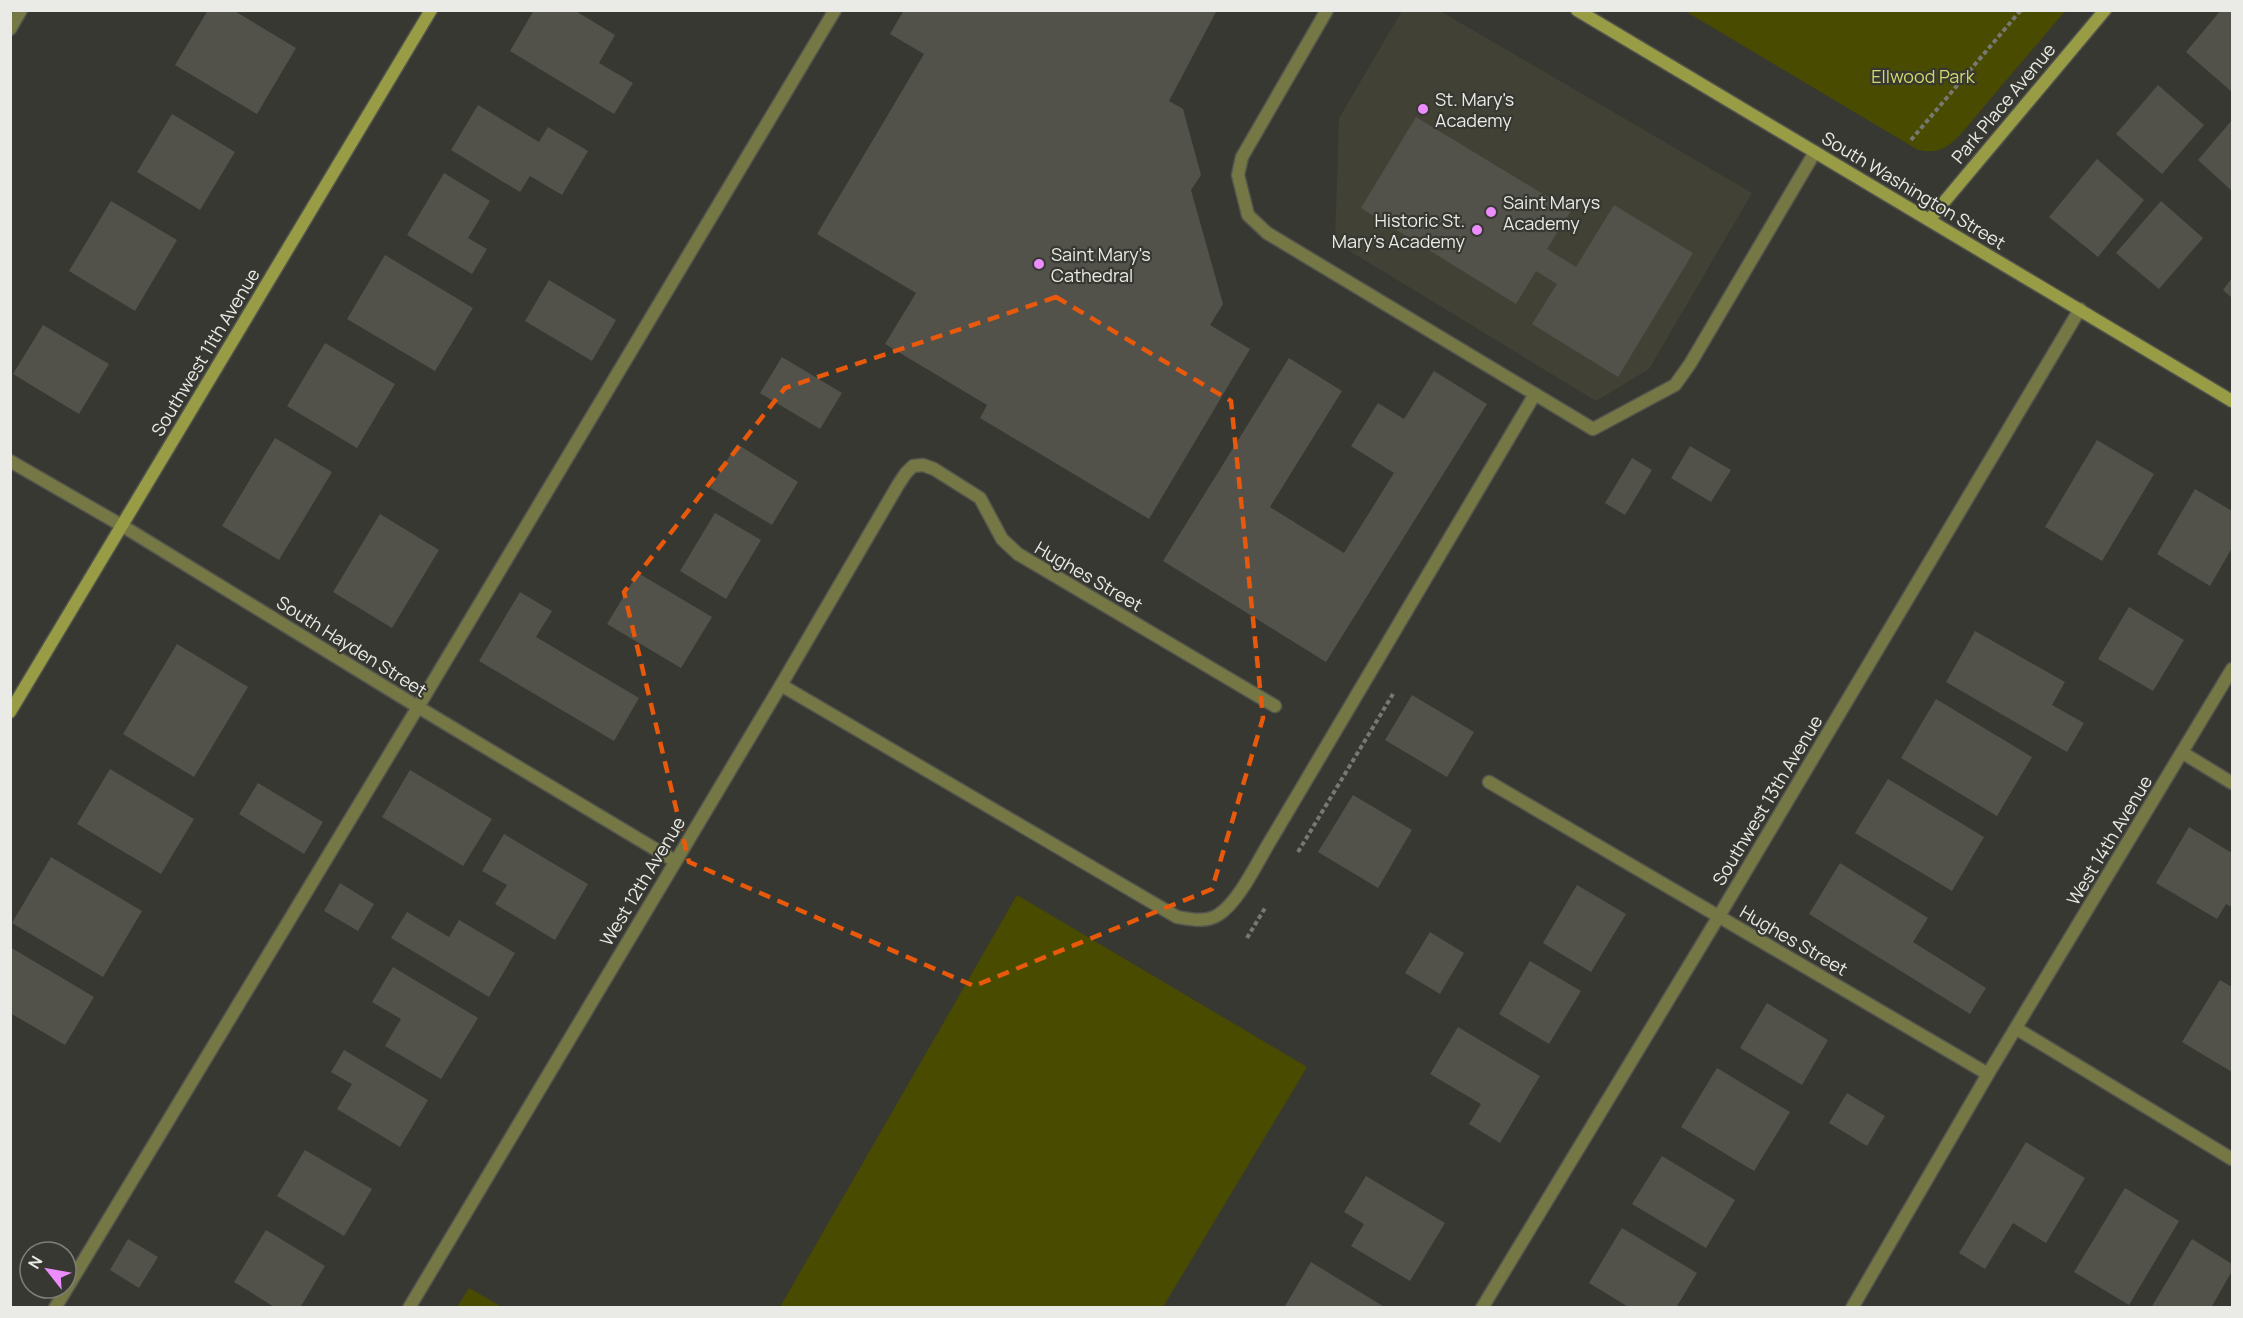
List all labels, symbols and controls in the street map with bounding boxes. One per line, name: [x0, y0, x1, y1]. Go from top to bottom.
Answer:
street label: Park Place Avenue: [1946, 38, 2060, 168]
park label: Ellwood Park: [1871, 64, 1976, 88]
place label: St. Mary's Academy: [1435, 87, 1514, 132]
marker: St. Mary's Academy: [1416, 102, 1430, 116]
street label: South Washington Street: [1818, 126, 2010, 254]
place label: Saint Marys Academy: [1503, 190, 1600, 235]
marker: Saint Marys Academy: [1484, 205, 1498, 219]
place label: Historic St. Mary's Academy: [1332, 208, 1465, 253]
marker: Historic St. Mary's Academy: [1470, 223, 1484, 237]
place label: Saint Mary's Cathedral: [1051, 242, 1151, 287]
marker: Saint Mary's Cathedral: [1032, 257, 1046, 271]
street label: Southwest 11th Avenue: [145, 264, 265, 440]
street label: Hughes Street: [1031, 535, 1147, 617]
street label: South Hayden Street: [272, 590, 432, 702]
street label: Southwest 13th Avenue: [1707, 710, 1827, 890]
street label: West 14th Avenue: [2061, 771, 2157, 909]
street label: West 12th Avenue: [594, 812, 690, 950]
street label: Hughes Street: [1736, 899, 1852, 981]
north arrow: [18, 1240, 78, 1300]
text: N: [23, 1252, 48, 1273]

